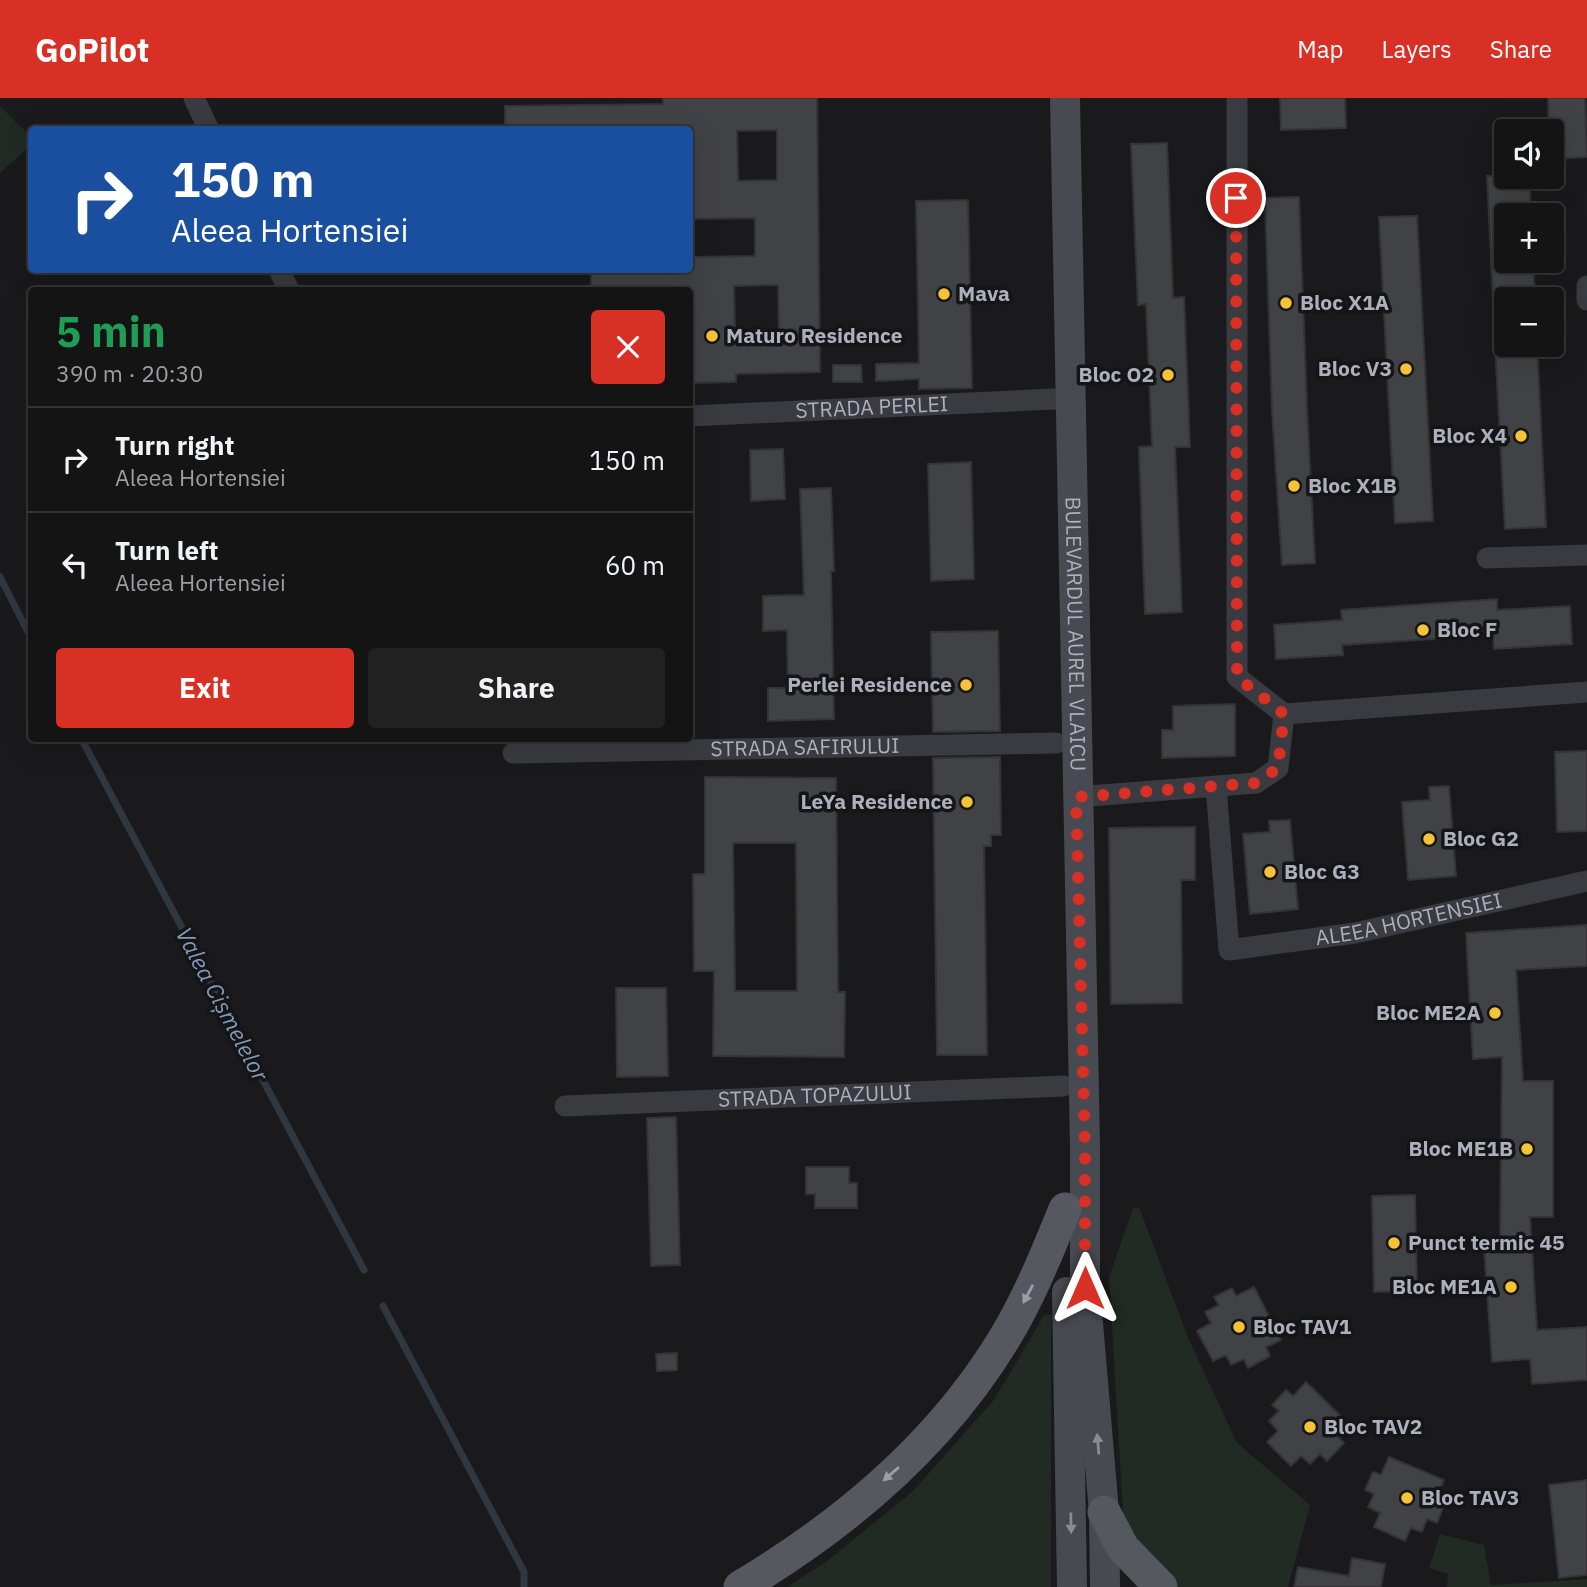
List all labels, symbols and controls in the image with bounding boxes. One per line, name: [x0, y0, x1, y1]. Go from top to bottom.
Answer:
text: GoPilot: [35, 28, 149, 71]
text: Map: [1297, 33, 1344, 65]
text: Layers: [1382, 33, 1452, 65]
text: Share: [1490, 33, 1552, 65]
map controls: [1494, 119, 1564, 357]
button: sound: [1494, 119, 1564, 189]
text: 150 m: [171, 147, 315, 210]
icon: right: [56, 154, 147, 245]
pin: [1206, 168, 1266, 228]
icon: arrive: [1217, 179, 1255, 217]
button: +: [1494, 203, 1564, 273]
text: Aleea Hortensiei: [171, 209, 408, 251]
place label: Mava: [958, 279, 1010, 307]
marker: Mava: [936, 286, 952, 302]
button: −: [1494, 287, 1564, 357]
place label: Bloc X1A: [1300, 288, 1389, 316]
marker: Bloc X1A: [1278, 295, 1294, 311]
text: 5 min: [56, 304, 166, 359]
button: close: [591, 310, 665, 384]
place label: Maturo Residence: [726, 321, 903, 349]
marker: Maturo Residence: [704, 328, 720, 344]
place label: Bloc V3: [1318, 354, 1392, 382]
text: 390 m · 20:30: [56, 358, 203, 388]
place label: Bloc O2: [1078, 360, 1154, 388]
marker: Bloc V3: [1398, 361, 1414, 377]
marker: Bloc O2: [1160, 367, 1176, 383]
street label: STRADA PERLEI: [795, 389, 949, 424]
place label: Bloc X4: [1432, 421, 1507, 449]
text: Turn right: [115, 428, 234, 462]
marker: Bloc X4: [1513, 428, 1529, 444]
icon: right: [56, 441, 94, 479]
text: 150 m: [589, 443, 665, 477]
text: Aleea Hortensiei: [115, 462, 286, 492]
place label: Bloc X1B: [1308, 471, 1397, 499]
marker: Bloc X1B: [1286, 478, 1302, 494]
street label: BULEVARDUL AUREL VLAICU: [1060, 496, 1093, 772]
text: Turn left: [115, 533, 218, 567]
icon: left: [56, 546, 94, 584]
text: 60 m: [605, 548, 665, 582]
text: Aleea Hortensiei: [115, 567, 286, 597]
place label: Bloc F: [1437, 615, 1497, 643]
marker: Bloc F: [1415, 622, 1431, 638]
button: Exit: [56, 648, 354, 728]
button: Share: [368, 648, 665, 728]
place label: Perlei Residence: [787, 670, 952, 698]
marker: Perlei Residence: [958, 677, 974, 693]
street label: STRADA SAFIRULUI: [710, 731, 900, 762]
place label: LeYa Residence: [800, 787, 953, 815]
marker: LeYa Residence: [959, 794, 975, 810]
place label: Bloc G2: [1443, 824, 1519, 852]
marker: Bloc G2: [1421, 831, 1437, 847]
place label: Bloc G3: [1284, 857, 1360, 885]
marker: Bloc G3: [1262, 864, 1278, 880]
street label: ALEEA HORTENSIEI: [1314, 885, 1505, 951]
water label: Valea Cișmelelor: [170, 921, 276, 1086]
place label: Bloc ME2A: [1376, 998, 1481, 1026]
marker: Bloc ME2A: [1487, 1005, 1503, 1021]
street label: STRADA TOPAZULUI: [717, 1077, 912, 1113]
place label: Bloc ME1B: [1408, 1134, 1513, 1162]
marker: Bloc ME1B: [1519, 1141, 1535, 1157]
place label: Punct termic 45: [1408, 1228, 1565, 1256]
marker: Punct termic 45: [1386, 1235, 1402, 1251]
position arrow: [1048, 1251, 1122, 1325]
place label: Bloc ME1A: [1392, 1272, 1497, 1300]
marker: Bloc ME1A: [1503, 1279, 1519, 1295]
one-way arrow: [1022, 1284, 1034, 1304]
place label: Bloc TAV1: [1253, 1312, 1352, 1340]
marker: Bloc TAV1: [1231, 1319, 1247, 1335]
place label: Bloc TAV2: [1324, 1412, 1422, 1440]
marker: Bloc TAV2: [1302, 1419, 1318, 1435]
one-way arrow: [1092, 1433, 1103, 1455]
one-way arrow: [883, 1466, 900, 1481]
place label: Bloc TAV3: [1421, 1483, 1519, 1511]
marker: Bloc TAV3: [1399, 1490, 1415, 1506]
one-way arrow: [1065, 1512, 1077, 1534]

